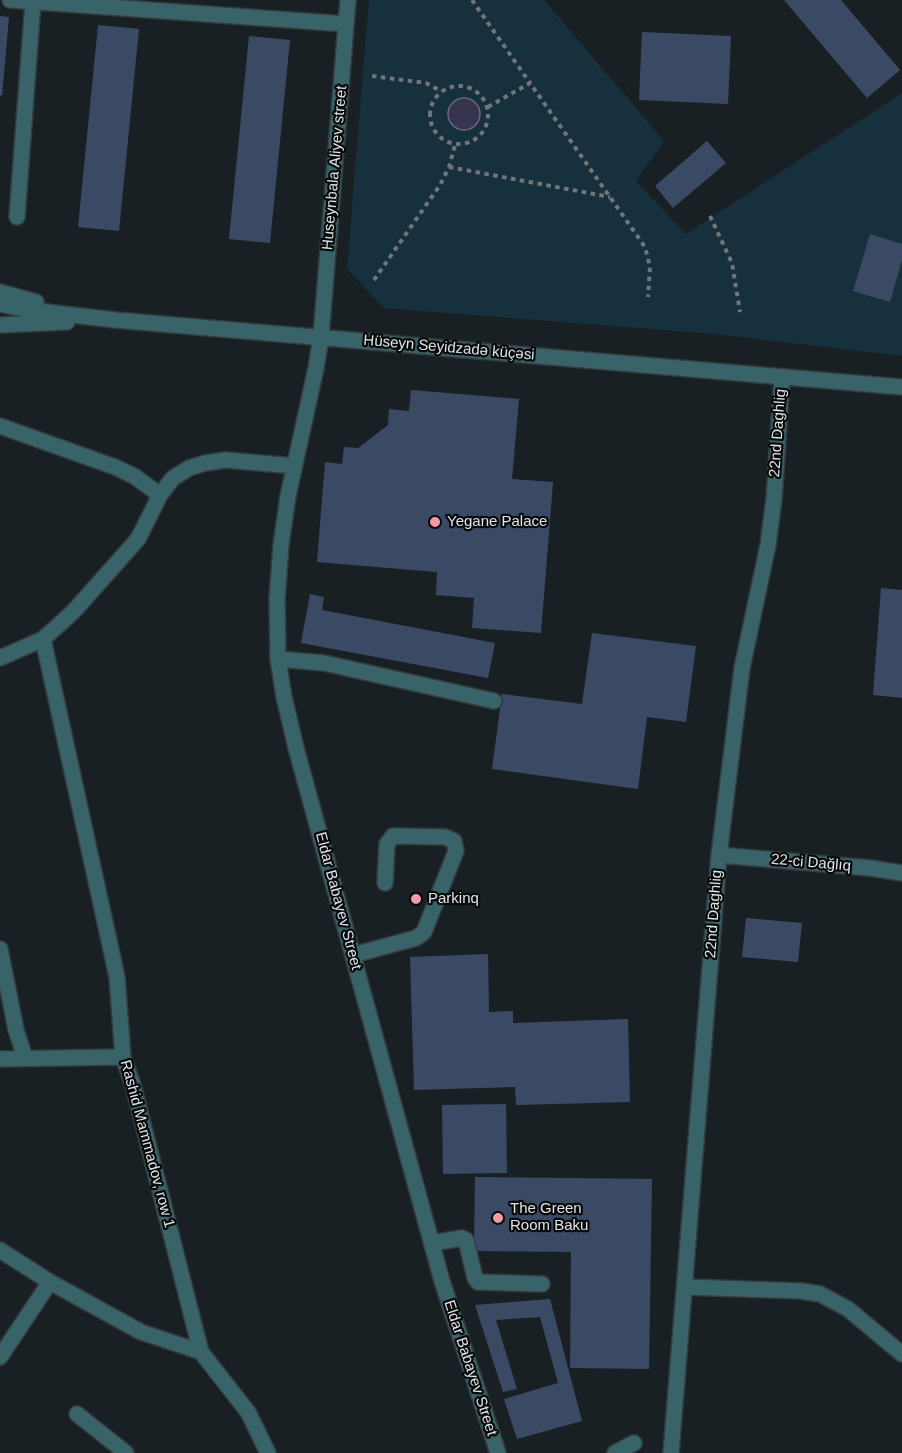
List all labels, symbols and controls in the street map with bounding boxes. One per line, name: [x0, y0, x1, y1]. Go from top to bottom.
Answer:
street label: Huseynbala Aliyev street: [319, 85, 351, 251]
street label: Hüseyn Seyidzadə küçəsi: [363, 332, 535, 364]
street label: 22nd Daghlig: [766, 388, 790, 478]
place label: Yegane Palace: [447, 513, 547, 531]
marker: Yegane Palace: [428, 515, 442, 529]
street label: Eldar Babayev Street: [311, 830, 365, 972]
street label: 22-ci Dağlıq: [770, 851, 852, 875]
street label: 22nd Daghlig: [702, 869, 726, 959]
place label: Parkinq: [428, 890, 479, 908]
marker: Parkinq: [409, 892, 423, 906]
street label: Rashid Mammadov, row 1: [116, 1058, 178, 1230]
place label: The Green Room Baku: [510, 1200, 588, 1235]
marker: The Green Room Baku: [491, 1211, 505, 1225]
street label: Eldar Babayev Street: [440, 1298, 500, 1438]

